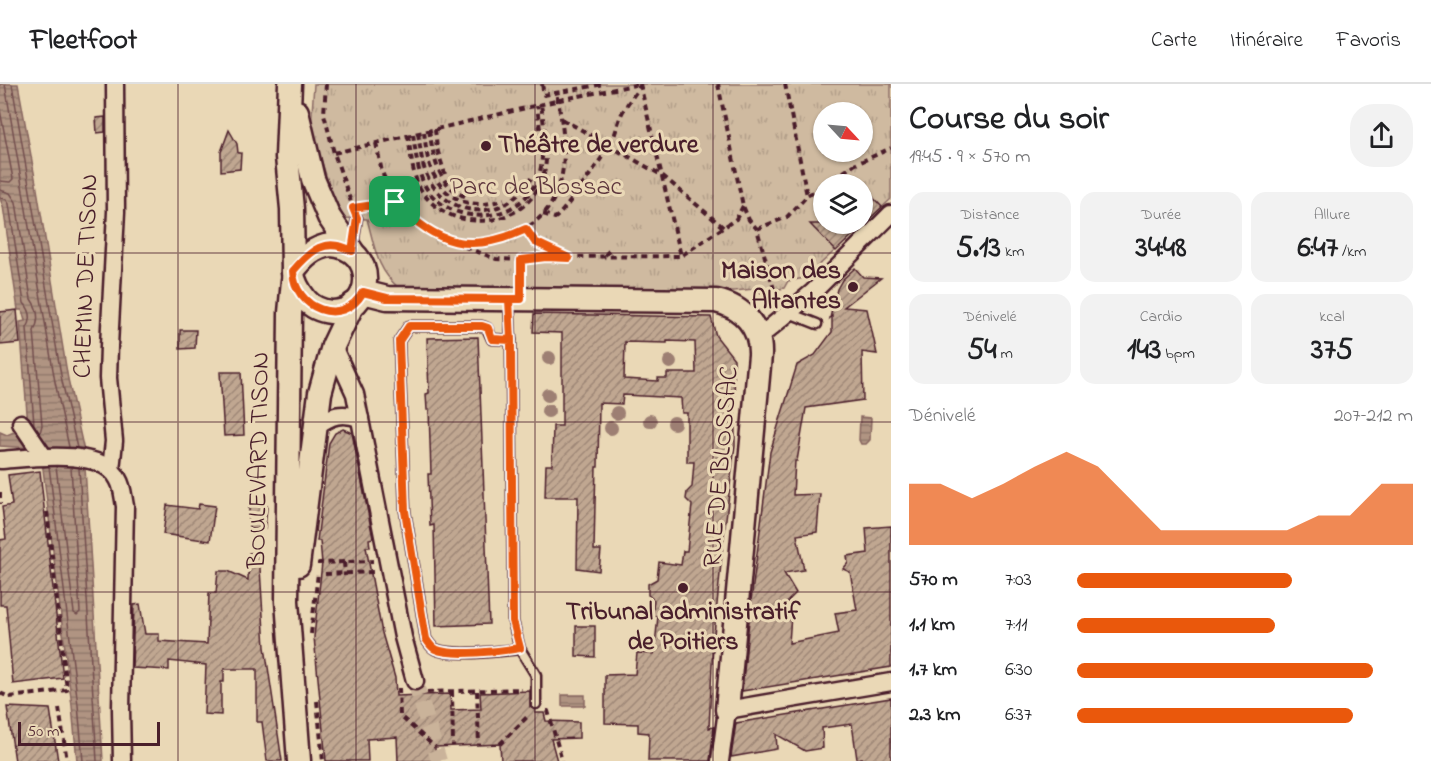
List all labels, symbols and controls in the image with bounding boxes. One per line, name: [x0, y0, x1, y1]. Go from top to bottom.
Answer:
text: Fleetfoot: [30, 21, 137, 62]
text: Carte: [1151, 26, 1197, 56]
text: Itinéraire: [1230, 26, 1303, 56]
text: Favoris: [1336, 26, 1401, 56]
text: Course du soir: [909, 96, 1109, 144]
north arrow: [813, 102, 873, 162]
map controls: [813, 102, 873, 234]
button: share: [1350, 104, 1413, 167]
place label: Théâtre de verdure: [498, 127, 700, 165]
marker: Théâtre de verdure: [479, 139, 493, 153]
text: 19:45 · 9 × 570 m: [909, 143, 1030, 172]
park label: Parc de Blossac: [450, 169, 623, 207]
street label: CHEMIN DE TISON: [64, 173, 110, 379]
button: layers: [813, 174, 873, 234]
pin: [369, 176, 420, 227]
icon: arrive: [378, 185, 411, 218]
text: Distance: [961, 203, 1019, 227]
text: Durée: [1141, 203, 1181, 227]
text: Allure: [1314, 203, 1350, 227]
text: 5.13: [956, 227, 1001, 271]
text: 34:48: [1136, 227, 1186, 271]
text: 6:47: [1298, 227, 1338, 271]
text: km: [1001, 240, 1024, 264]
text: /km: [1338, 240, 1366, 264]
place label: Maison des Altantes: [721, 253, 841, 321]
marker: Maison des Altantes: [846, 280, 860, 294]
text: Dénivelé: [963, 305, 1017, 329]
text: Cardio: [1140, 305, 1182, 329]
text: kcal: [1319, 305, 1345, 329]
text: 54: [967, 329, 997, 373]
text: 143: [1127, 329, 1161, 373]
text: 375: [1311, 329, 1353, 373]
text: m: [997, 342, 1013, 366]
text: bpm: [1161, 342, 1195, 366]
street label: BOULEVARD TISON: [239, 351, 281, 570]
street label: RUE DE BLOSSAC: [694, 365, 750, 569]
text: Dénivelé: [909, 402, 976, 431]
text: 207–212 m: [1334, 402, 1413, 431]
text: 570 m: [909, 566, 958, 595]
text: 7:03: [1005, 566, 1032, 595]
marker: Tribunal administratif de Poitiers: [676, 581, 690, 595]
place label: Tribunal administratif de Poitiers: [566, 594, 801, 662]
text: 1.1 km: [909, 611, 955, 640]
text: 7:11: [1005, 611, 1028, 640]
text: 1.7 km: [909, 656, 957, 685]
text: 6:30: [1005, 656, 1032, 685]
text: 2.3 km: [909, 701, 961, 730]
text: 6:37: [1005, 701, 1032, 730]
scale bar: [18, 719, 160, 746]
text: 50 m: [27, 720, 59, 744]

